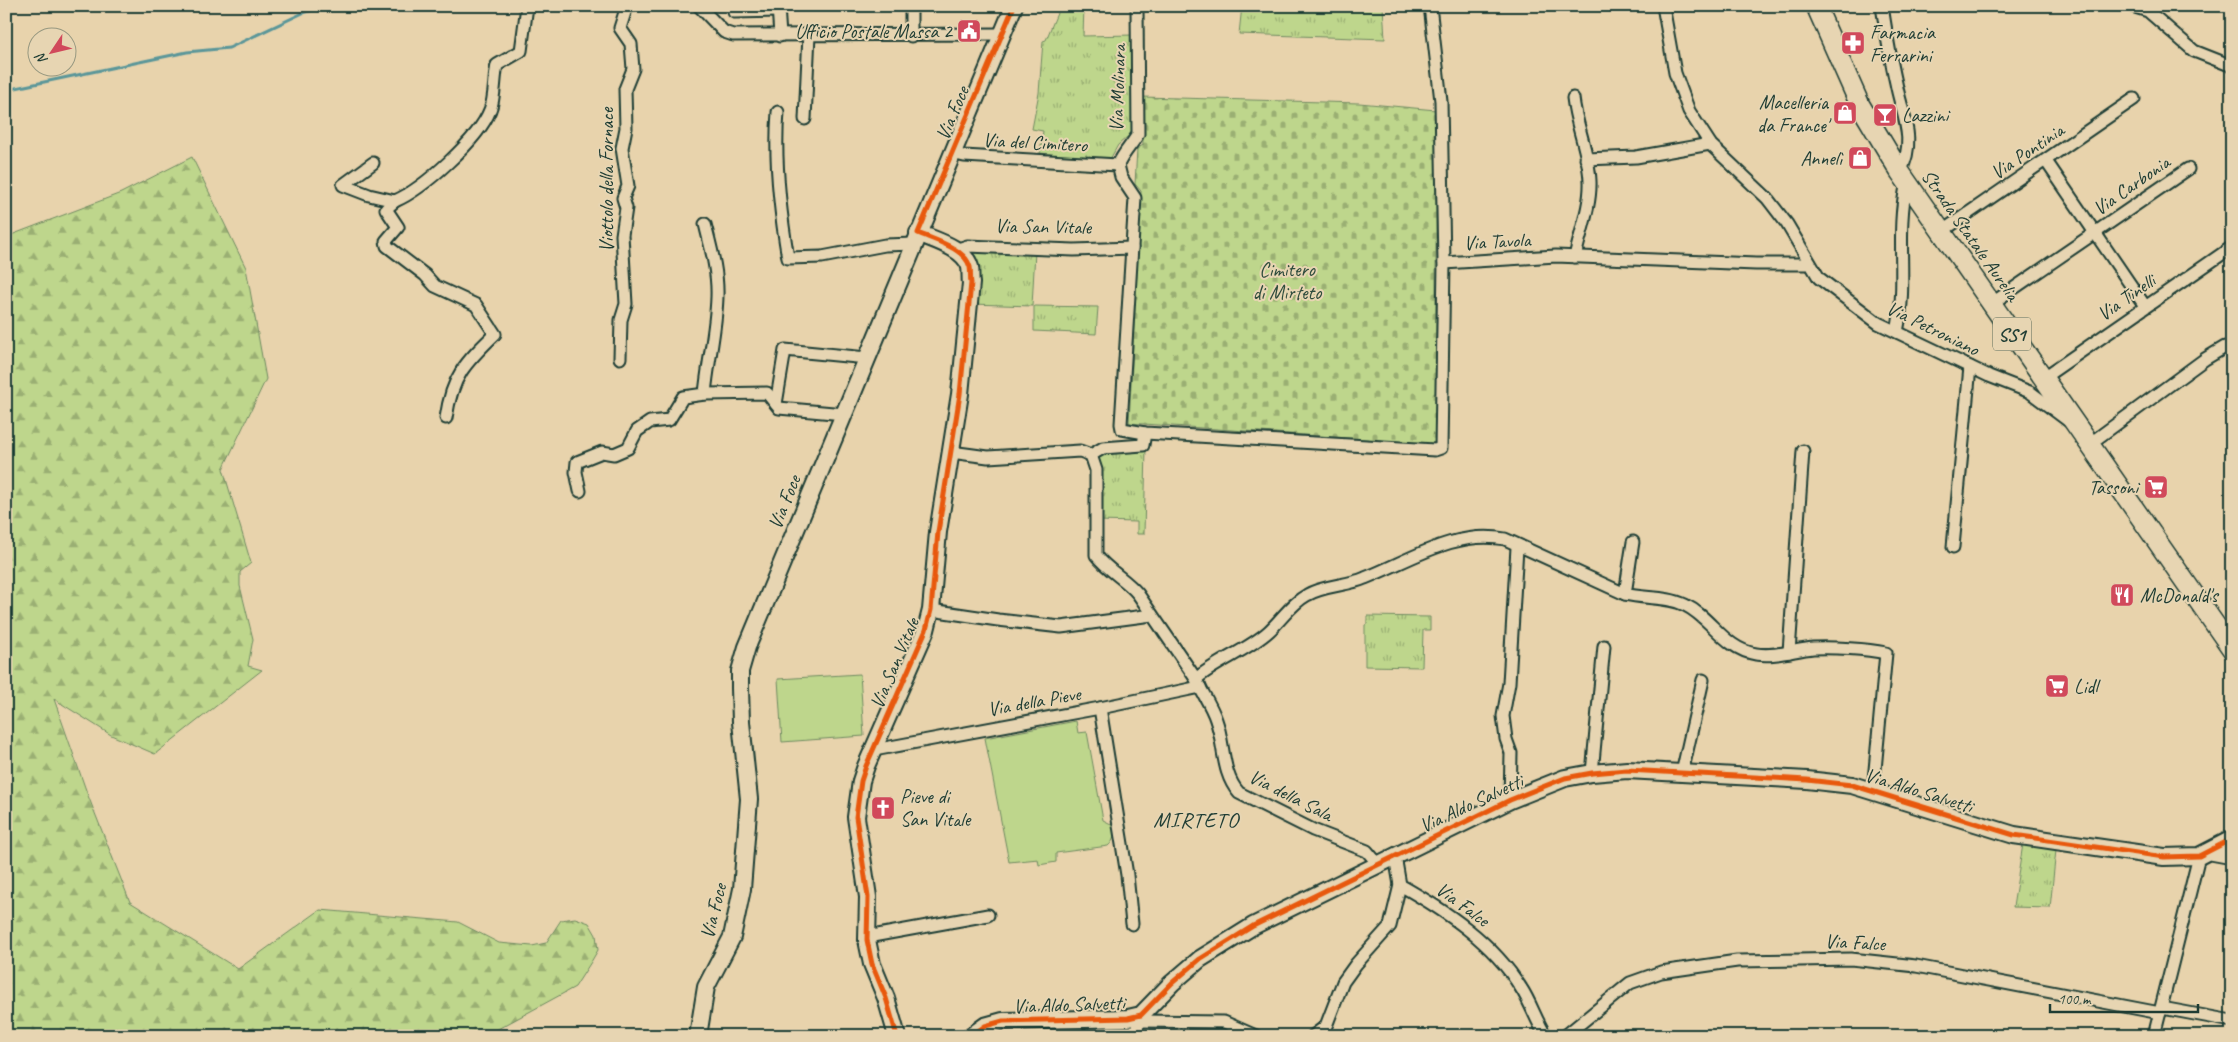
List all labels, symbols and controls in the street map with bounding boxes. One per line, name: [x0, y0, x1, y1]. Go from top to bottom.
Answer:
public building icon: Ufficio Postale Massa 2: [956, 18, 982, 44]
place label: Ufficio Postale Massa 2: [795, 19, 954, 44]
place label: Farmacia Ferrarini: [1870, 20, 1936, 68]
north arrow: [28, 28, 78, 78]
pharmacy icon: Farmacia Ferrarini: [1840, 30, 1866, 56]
street label: Via Molinara: [1103, 42, 1132, 132]
text: N: [31, 49, 51, 68]
street label: Via Foce: [930, 81, 975, 144]
place label: Macelleria da France': [1757, 90, 1832, 138]
shop icon: Macelleria da France': [1832, 100, 1858, 126]
bar icon: Lazzini: [1872, 102, 1898, 128]
place label: Lazzini: [1902, 103, 1951, 128]
street label: Viottolo della Fornace: [594, 106, 619, 252]
street label: Via Pontinia: [1986, 117, 2070, 185]
street label: Via del Cimitero: [982, 127, 1089, 158]
shop icon: Annelì: [1847, 145, 1873, 171]
place label: Annelì: [1801, 146, 1844, 171]
street label: Via Carbonia: [2088, 149, 2176, 221]
street label: Strada Statale Aurelia: [1916, 165, 2026, 307]
street label: Via San Vitale: [995, 213, 1093, 240]
street label: Via Tavola: [1463, 227, 1533, 256]
park label: Cimitero di Mirteto: [1253, 257, 1322, 305]
street label: Via Tinelli: [2092, 267, 2162, 326]
street label: Via Petroniano: [1882, 295, 1984, 362]
road number: SS1: [1993, 318, 2031, 350]
street label: Via Foce: [762, 470, 807, 533]
supermarket icon: Tassoni: [2143, 474, 2169, 500]
place label: Tassoni: [2088, 475, 2140, 500]
restaurant icon: McDonald's: [2109, 582, 2135, 608]
place label: McDonald's: [2140, 583, 2220, 608]
street label: Via San Vitale: [864, 613, 925, 712]
supermarket icon: Lidl: [2044, 673, 2070, 699]
place label: Lidl: [2074, 674, 2101, 699]
street label: Via della Pieve: [986, 681, 1084, 722]
street label: Via Aldo Salvetti: [1862, 762, 1978, 819]
street label: Via della Sala: [1245, 764, 1338, 828]
street label: Via Aldo Salvetti: [1415, 768, 1529, 838]
place label: Pieve di San Vitale: [900, 784, 972, 832]
church icon: Pieve di San Vitale: [870, 795, 896, 821]
district label: MIRTETO: [1153, 806, 1240, 834]
street label: Via Falce: [1431, 877, 1496, 933]
street label: Via Foce: [695, 880, 733, 941]
street label: Via Falce: [1824, 928, 1887, 957]
scale bar: [2050, 982, 2198, 1014]
street label: Via Aldo Salvetti: [1013, 990, 1127, 1019]
text: 100 m: [2058, 990, 2092, 1009]

